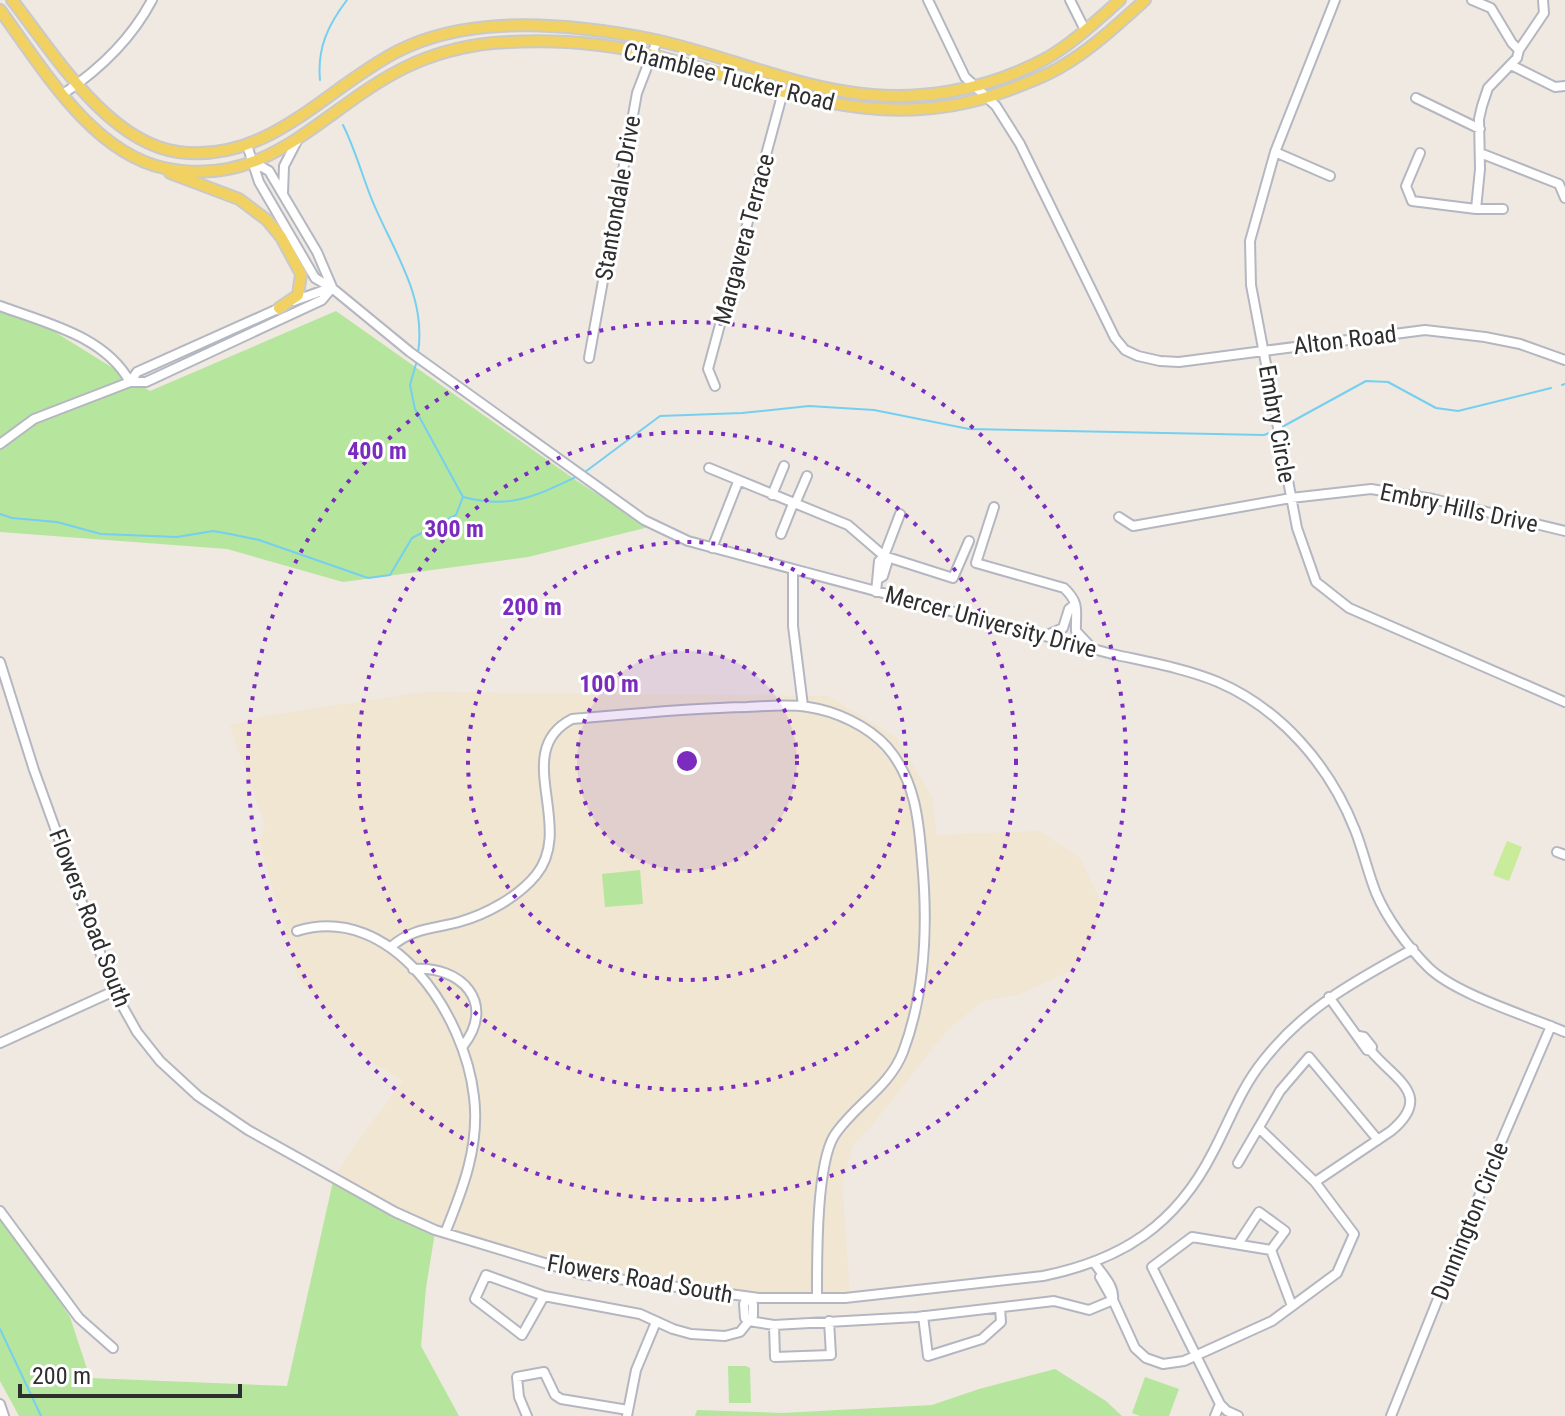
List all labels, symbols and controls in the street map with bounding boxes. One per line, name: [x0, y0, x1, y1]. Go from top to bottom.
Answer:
street label: Chamblee Tucker Road: [621, 37, 837, 117]
street label: Stantondale Drive: [590, 113, 646, 283]
street label: Margavera Terrace: [708, 151, 780, 327]
street label: Alton Road: [1292, 320, 1398, 360]
street label: Embry Circle: [1253, 363, 1301, 485]
text: 400 m: [347, 437, 407, 465]
street label: Embry Hills Drive: [1378, 478, 1540, 538]
text: 300 m: [424, 515, 484, 543]
street label: Mercer University Drive: [882, 580, 1100, 664]
text: 200 m: [502, 593, 562, 621]
text: 100 m: [579, 670, 639, 698]
centre of rings: [673, 747, 701, 775]
street label: Flowers Road South: [43, 825, 137, 1011]
street label: Dunnington Circle: [1426, 1138, 1514, 1304]
street label: Flowers Road South: [545, 1249, 735, 1309]
scale bar: [20, 1348, 240, 1398]
text: 200 m: [32, 1362, 91, 1390]

